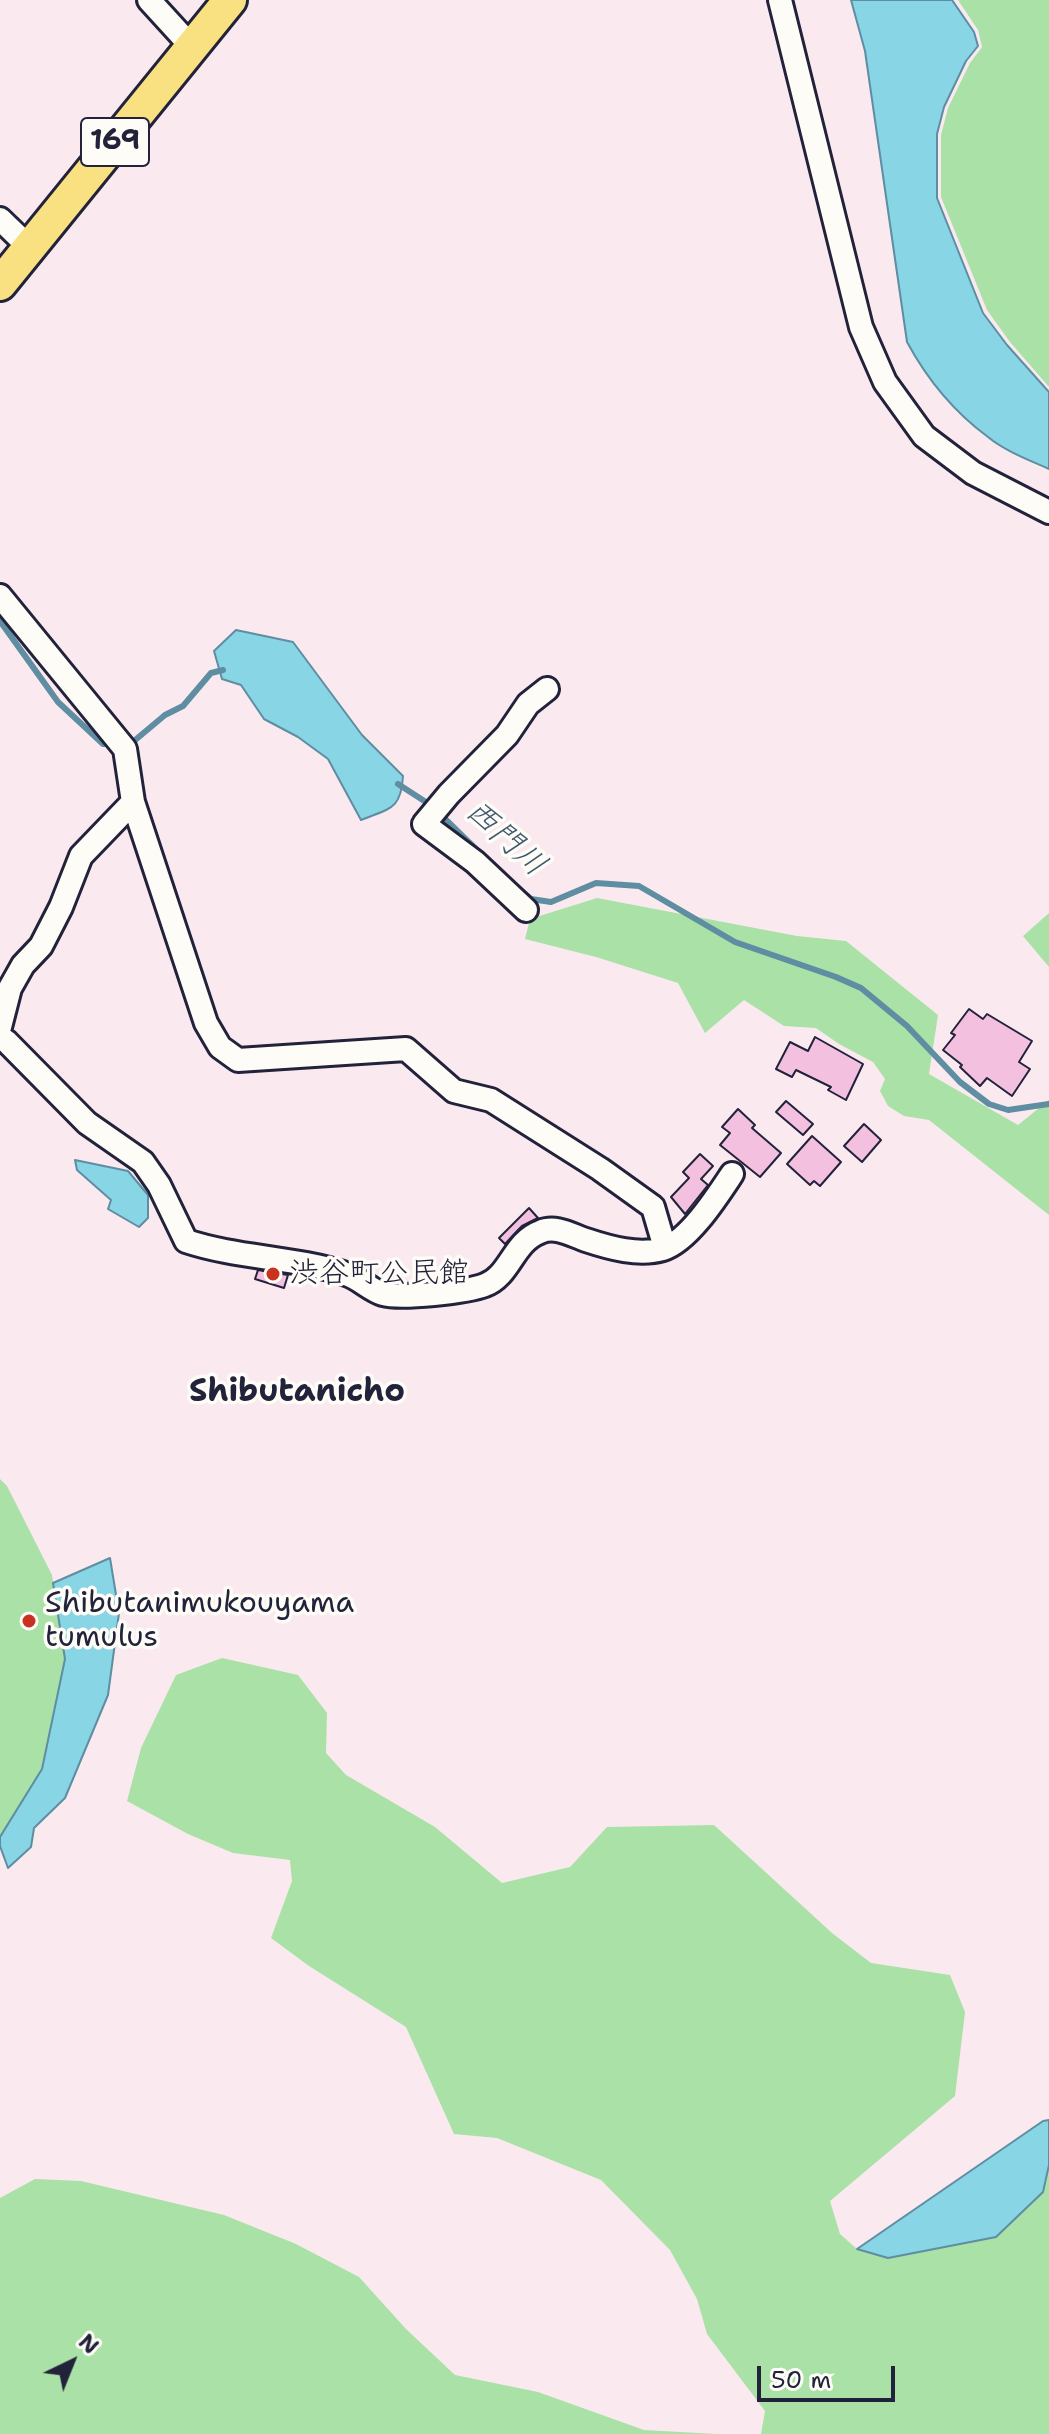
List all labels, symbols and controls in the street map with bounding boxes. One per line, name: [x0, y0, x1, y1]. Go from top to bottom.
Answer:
road number: 169: [81, 118, 149, 166]
water label: 西門川: [456, 793, 554, 885]
place label: 渋谷町公民館: [289, 1256, 469, 1292]
marker: 渋谷町公民館: [264, 1265, 282, 1283]
district label: Shibutanicho: [189, 1374, 405, 1412]
place label: Shibutanimukouyama tumulus: [45, 1586, 354, 1656]
marker: Shibutanimukouyama tumulus: [20, 1612, 38, 1630]
north arrow: [32, 2322, 112, 2402]
text: N: [72, 2328, 105, 2361]
scale bar: [761, 2350, 899, 2400]
text: 50 m: [771, 2364, 831, 2396]

